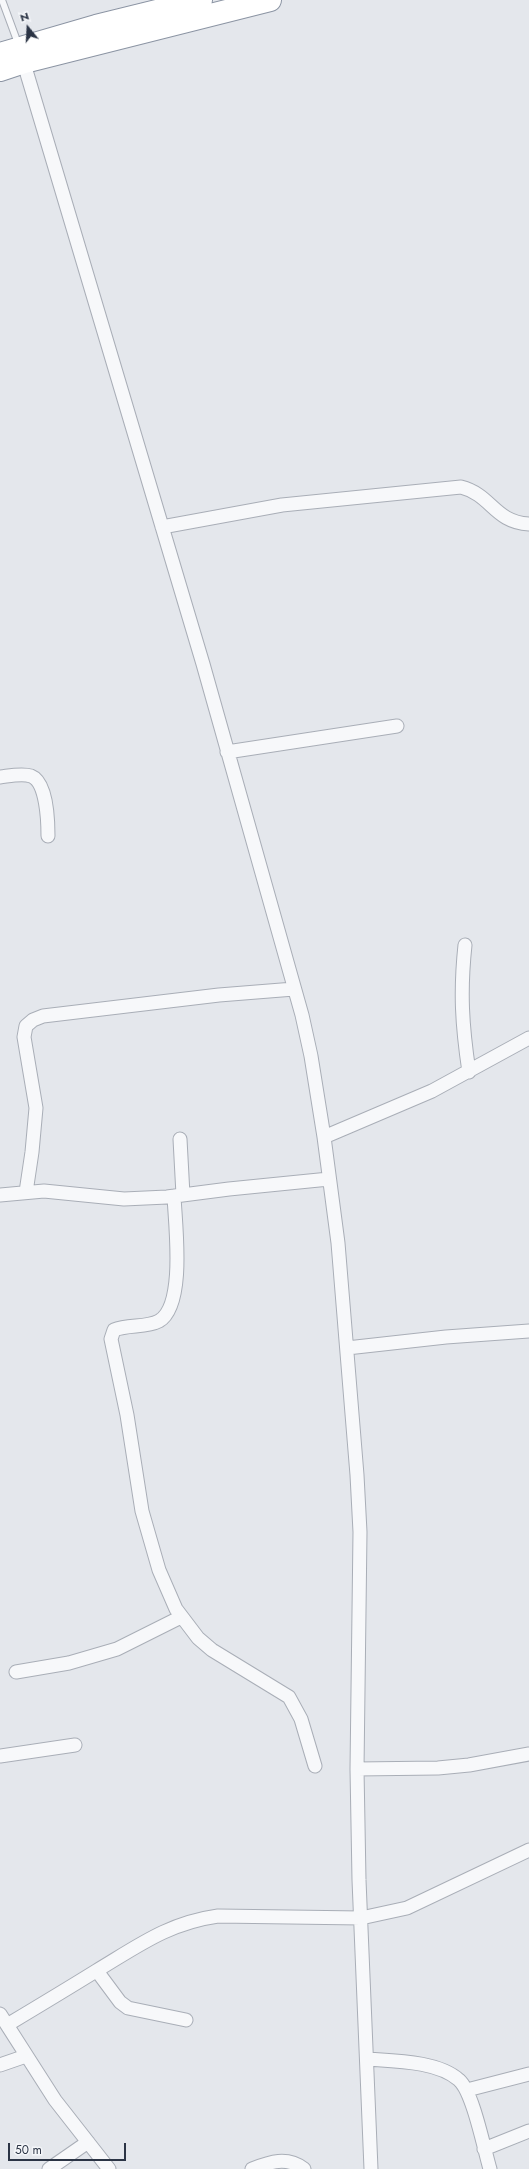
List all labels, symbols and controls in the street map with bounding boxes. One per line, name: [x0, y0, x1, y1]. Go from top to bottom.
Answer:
north arrow: [8, 8, 48, 48]
text: N: [18, 8, 31, 26]
scale bar: [10, 2135, 128, 2161]
text: 50 m: [15, 2141, 42, 2159]

